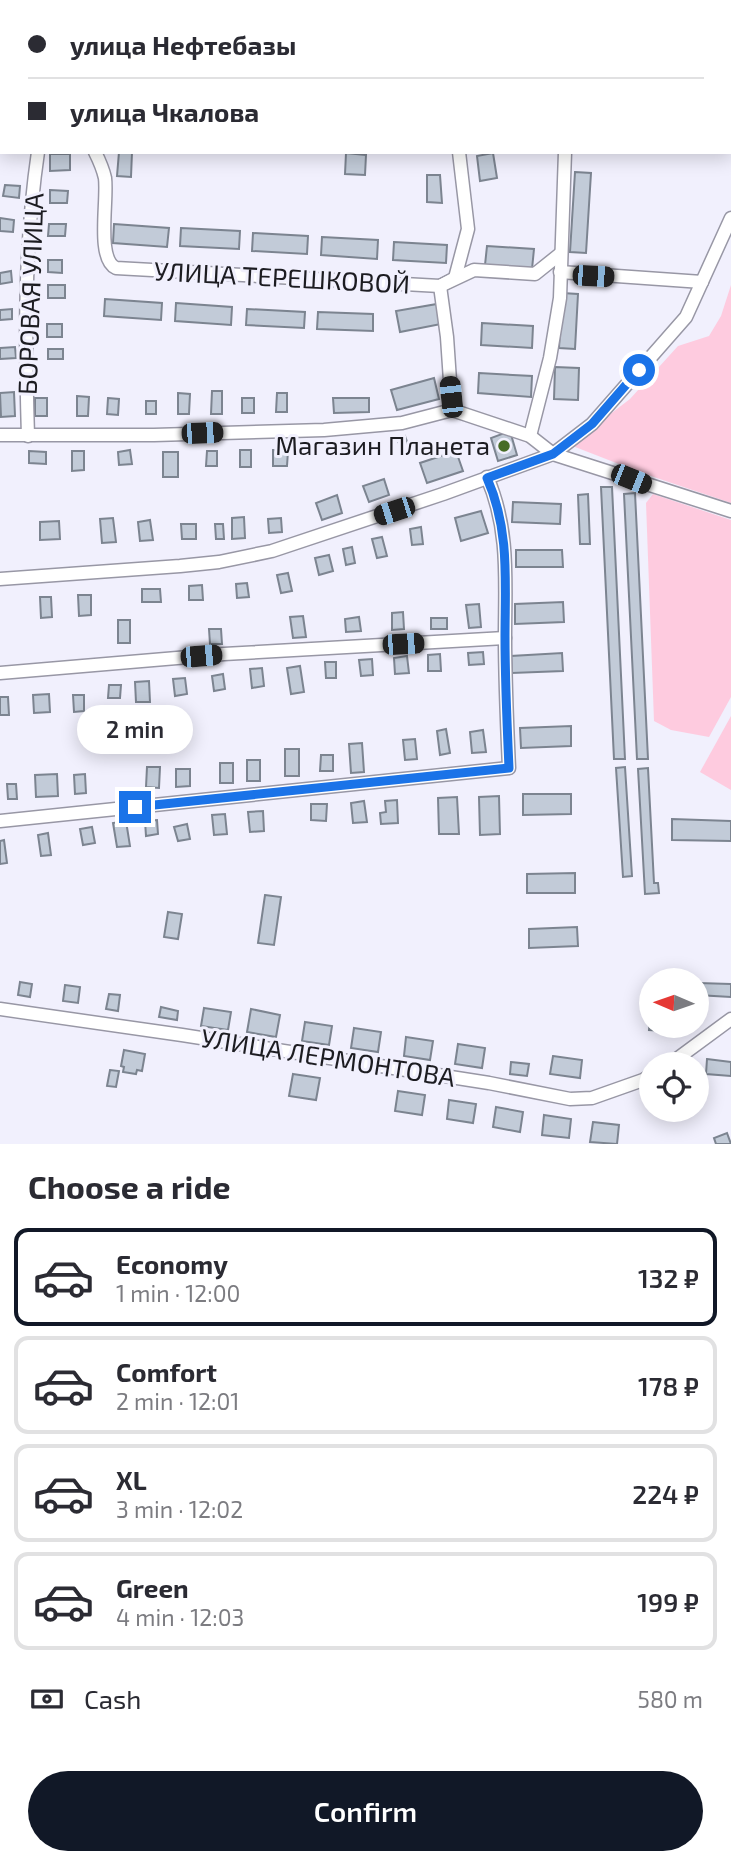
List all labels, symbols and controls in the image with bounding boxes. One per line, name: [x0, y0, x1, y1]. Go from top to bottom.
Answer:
text: улица Нефтебазы: [70, 29, 296, 60]
text: улица Чкалова: [70, 96, 259, 127]
street label: БОРОВАЯ УЛИЦА: [10, 192, 49, 396]
street label: УЛИЦА ТЕРЕШКОВОЙ: [153, 254, 411, 299]
car: [572, 264, 615, 288]
route start: [623, 354, 655, 386]
car: [439, 375, 464, 419]
car: [181, 422, 224, 444]
place label: Магазин Планета: [275, 429, 490, 460]
marker: Магазин Планета: [496, 438, 512, 454]
car: [608, 461, 655, 497]
car: [371, 495, 418, 527]
car: [382, 632, 425, 656]
car: [180, 644, 223, 668]
callout: 2 min: [77, 706, 193, 754]
text: 2 min: [106, 715, 164, 743]
route end: [119, 791, 151, 823]
north arrow: [639, 968, 709, 1038]
map controls: [639, 968, 709, 1122]
street label: УЛИЦА ЛЕРМОНТОВА: [199, 1021, 458, 1092]
button: locate: [639, 1052, 709, 1122]
text: Choose a ride: [28, 1167, 231, 1205]
icon: car: [32, 1246, 95, 1309]
text: Economy: [116, 1248, 228, 1279]
text: 132 ₽: [638, 1262, 699, 1293]
text: 1 min · 12:00: [116, 1279, 240, 1307]
icon: car: [32, 1354, 95, 1417]
text: Comfort: [116, 1356, 217, 1387]
text: 178 ₽: [638, 1370, 699, 1401]
text: 2 min · 12:01: [116, 1387, 240, 1415]
icon: car: [32, 1462, 95, 1525]
text: XL: [116, 1464, 147, 1495]
text: 224 ₽: [632, 1478, 699, 1509]
text: 3 min · 12:02: [116, 1495, 243, 1523]
icon: car: [32, 1570, 95, 1633]
text: Green: [116, 1572, 189, 1603]
text: 199 ₽: [637, 1586, 699, 1617]
text: 4 min · 12:03: [116, 1603, 244, 1631]
icon: cash: [28, 1680, 66, 1718]
text: Cash: [84, 1683, 141, 1714]
text: 580 m: [638, 1685, 703, 1713]
button: Confirm: [28, 1771, 703, 1851]

